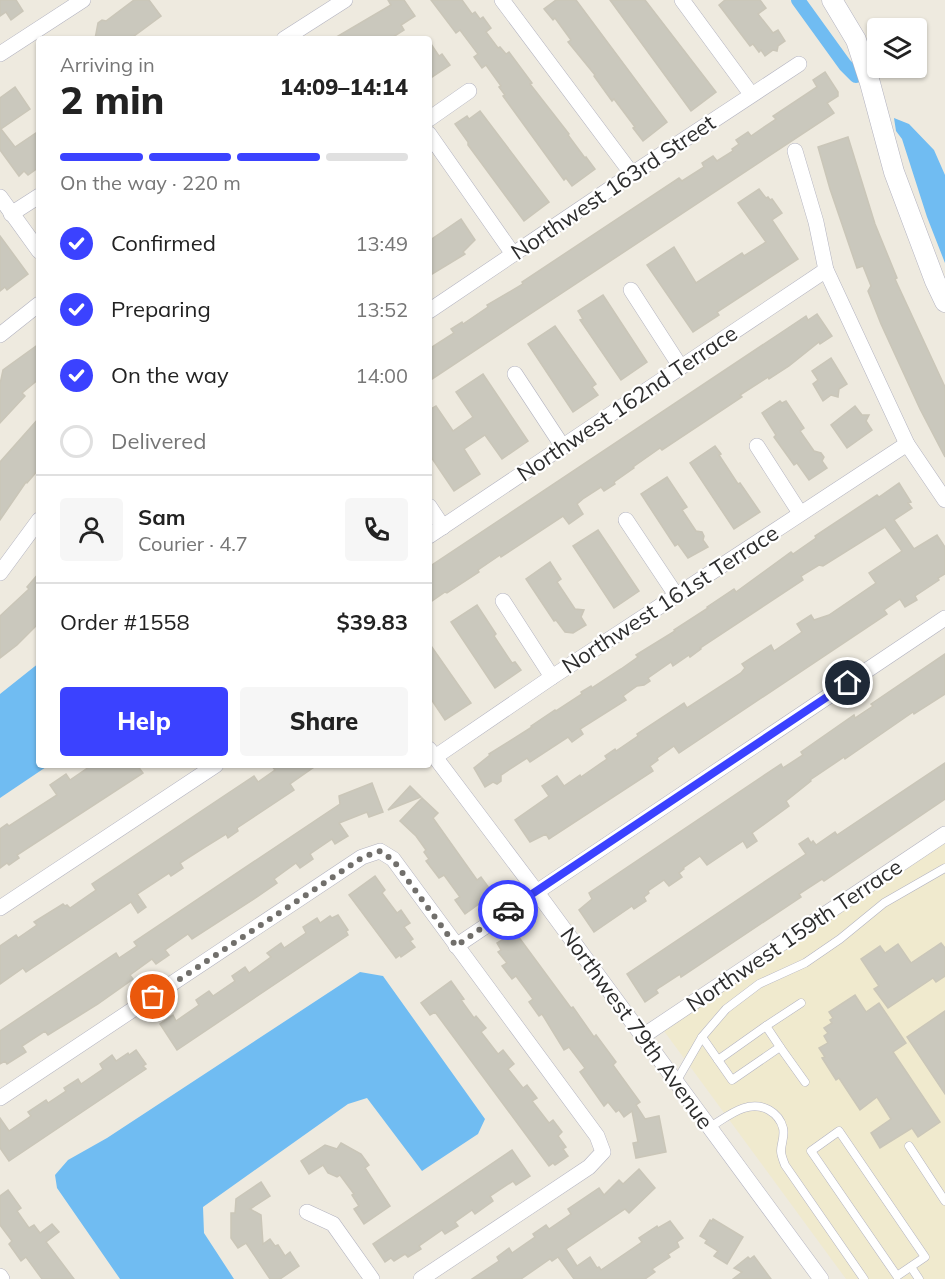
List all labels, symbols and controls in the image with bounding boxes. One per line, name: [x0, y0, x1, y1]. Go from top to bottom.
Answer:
map controls: [867, 18, 927, 78]
button: layers: [867, 18, 927, 78]
text: Arriving in: [60, 52, 155, 77]
text: 14:09–14:14: [280, 73, 408, 101]
text: 2 min: [60, 75, 165, 124]
street label: Northwest 163rd Street: [505, 108, 721, 266]
text: On the way · 220 m: [60, 170, 241, 195]
icon: check: [60, 227, 93, 260]
text: Confirmed: [111, 229, 216, 257]
text: 13:49: [355, 231, 408, 256]
icon: check: [60, 293, 93, 326]
text: Preparing: [111, 295, 211, 323]
text: 13:52: [355, 297, 408, 322]
street label: Northwest 162nd Terrace: [511, 319, 743, 487]
icon: check: [60, 359, 93, 392]
text: On the way: [111, 361, 229, 389]
text: 14:00: [355, 363, 408, 388]
text: Delivered: [111, 427, 206, 455]
button: person: [60, 498, 123, 561]
button: phone: [345, 498, 408, 561]
text: Sam: [138, 503, 186, 531]
street label: Northwest 161st Terrace: [557, 519, 783, 679]
text: Courier · 4.7: [138, 531, 248, 556]
text: Order #1558: [60, 608, 190, 636]
text: $39.83: [337, 608, 408, 636]
pin: [822, 657, 873, 708]
icon: home: [831, 666, 864, 699]
button: Help: [60, 687, 228, 756]
button: Share: [240, 687, 408, 756]
street label: Northwest 159th Terrace: [681, 852, 907, 1018]
courier: [478, 880, 538, 940]
icon: car: [492, 894, 525, 927]
street label: Northwest 79th Avenue: [554, 922, 720, 1134]
pin: [127, 971, 178, 1022]
icon: bag: [136, 980, 169, 1013]

